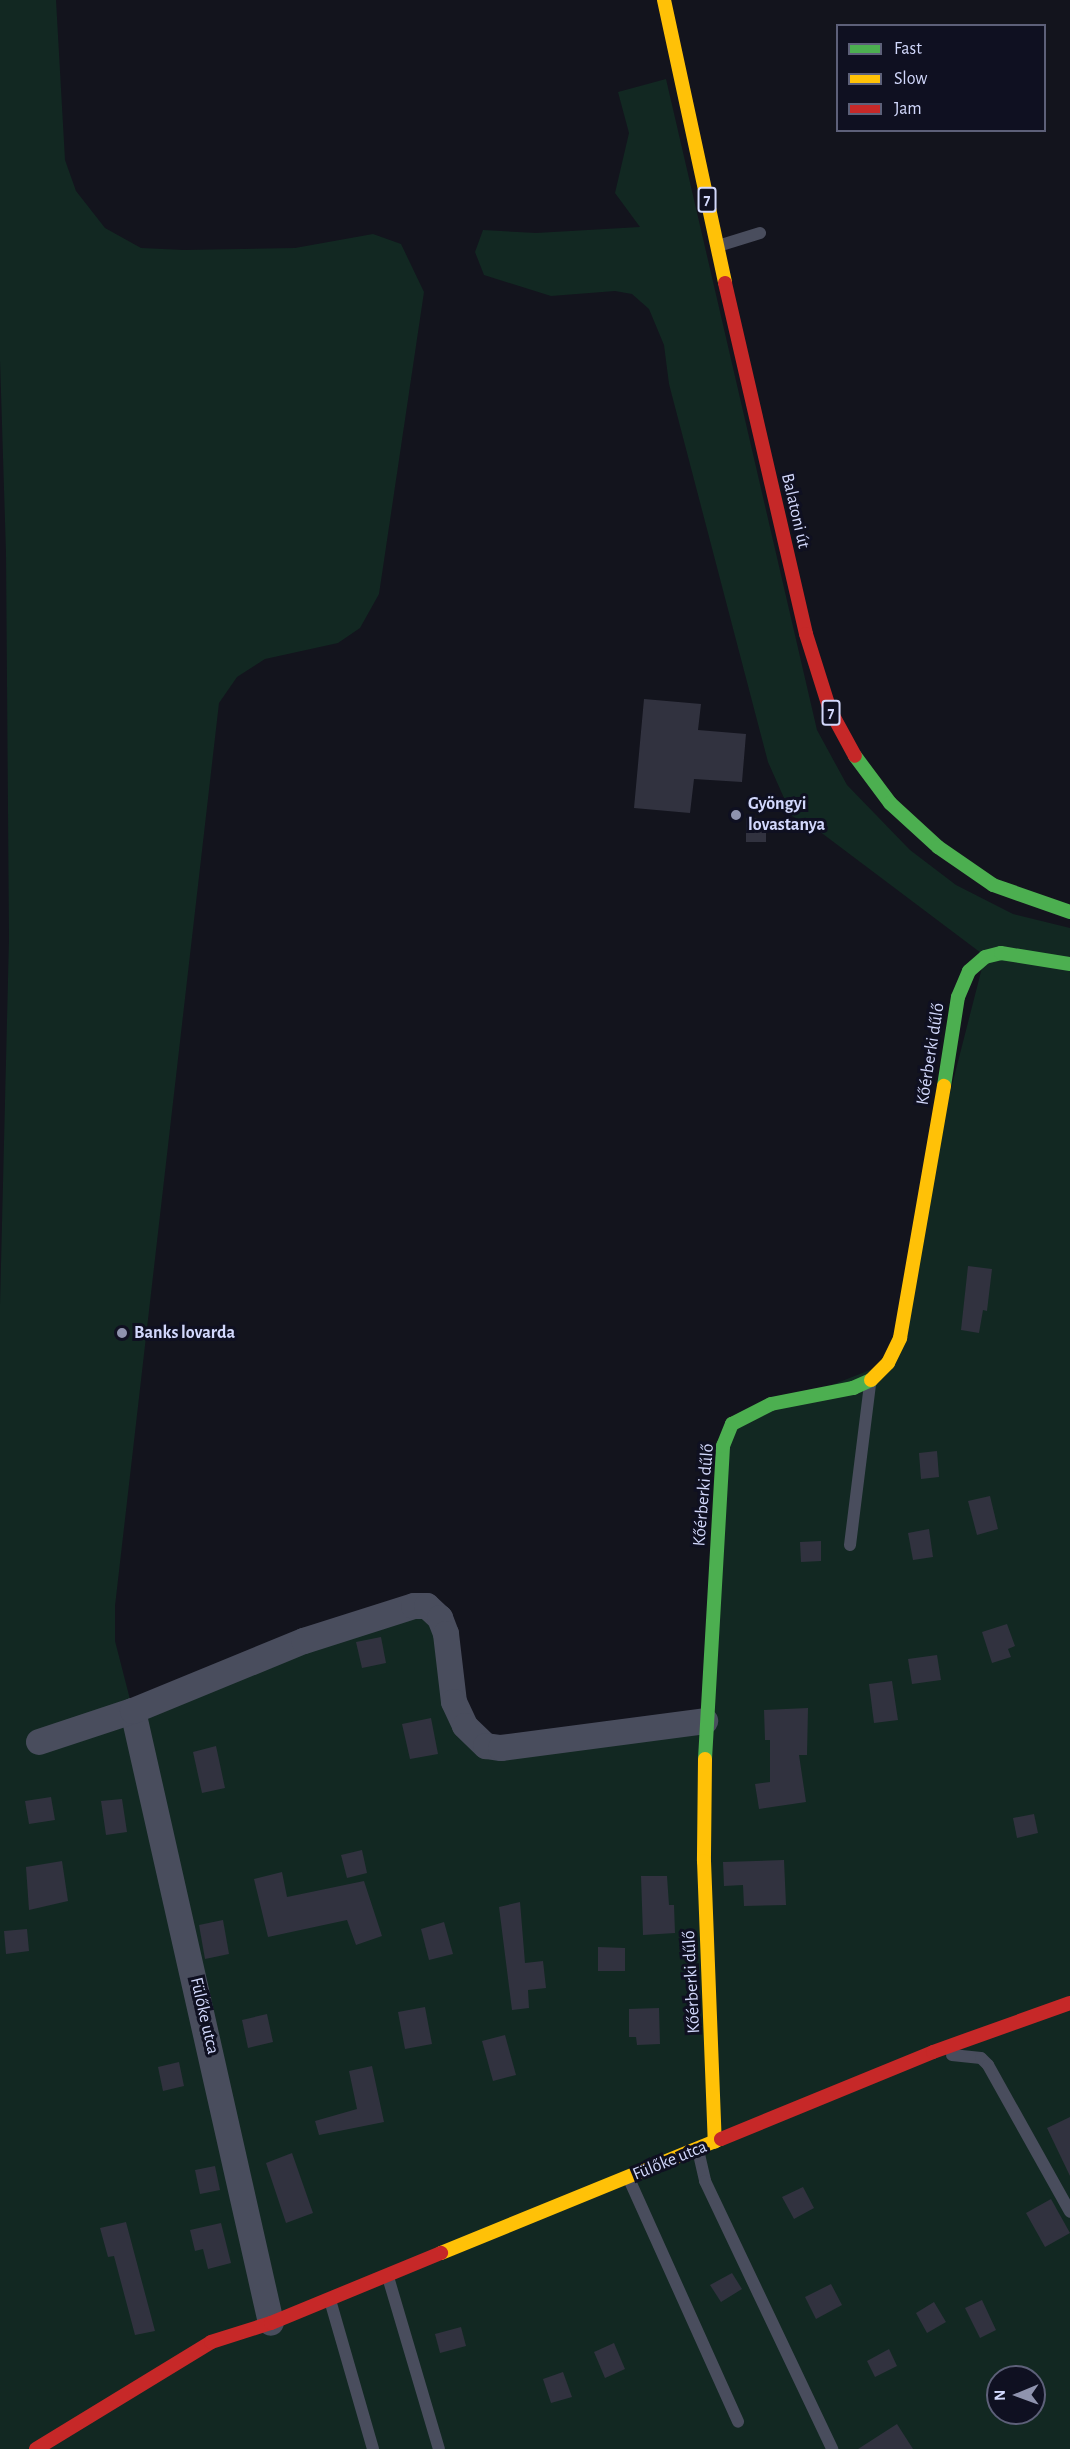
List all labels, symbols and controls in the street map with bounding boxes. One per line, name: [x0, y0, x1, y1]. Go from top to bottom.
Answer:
legend: [836, 24, 1046, 132]
text: Fast: [894, 40, 922, 58]
text: Slow: [894, 70, 927, 88]
text: Jam: [894, 100, 922, 118]
road number: 7: [696, 187, 718, 213]
street label: Balatoni út: [776, 471, 814, 551]
road number: 7: [820, 700, 842, 726]
place label: Gyöngyi lovastanya: [748, 794, 825, 836]
marker: Gyöngyi lovastanya: [729, 808, 743, 822]
street label: Kőérberki dűlő: [912, 1001, 950, 1107]
place label: Banks lovarda: [134, 1322, 235, 1344]
marker: Banks lovarda: [115, 1326, 129, 1340]
street label: Kőérberki dűlő: [689, 1443, 719, 1547]
street label: Kőérberki dűlő: [679, 1930, 705, 2034]
street label: Fülőke utca: [185, 1975, 223, 2057]
street label: Fülőke utca: [630, 2136, 710, 2186]
north arrow: [986, 2365, 1046, 2425]
text: N: [992, 2390, 1008, 2401]

